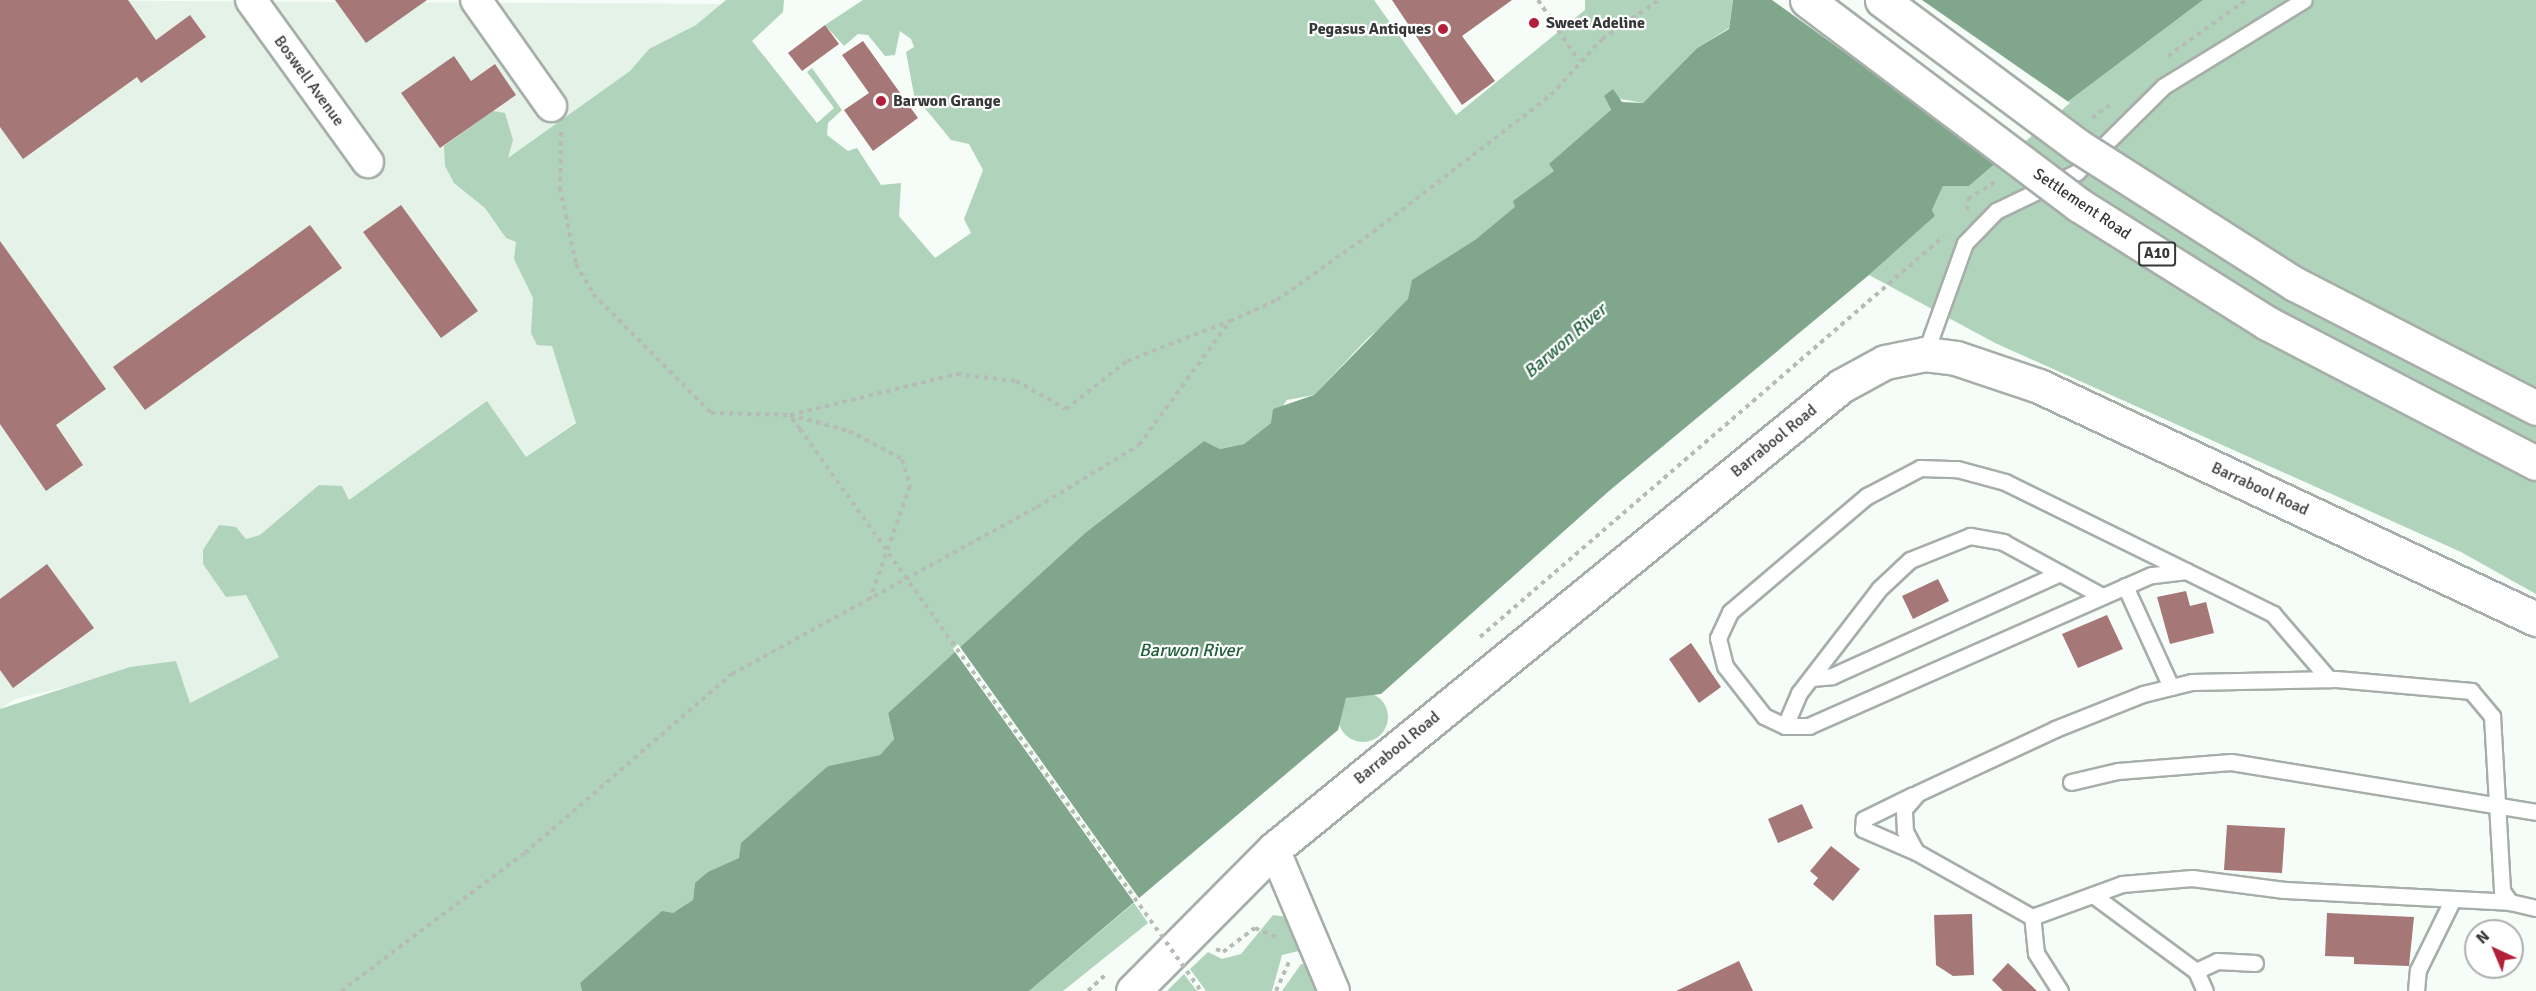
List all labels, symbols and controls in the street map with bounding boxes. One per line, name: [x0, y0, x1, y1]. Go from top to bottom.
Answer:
place label: Sweet Adeline: [1546, 13, 1645, 33]
marker: Sweet Adeline: [1527, 16, 1541, 30]
place label: Pegasus Antiques: [1309, 19, 1431, 39]
marker: Pegasus Antiques: [1436, 22, 1450, 36]
street label: Boswell Avenue: [270, 32, 348, 130]
place label: Barwon Grange: [893, 91, 1001, 111]
marker: Barwon Grange: [874, 94, 888, 108]
street label: Settlement Road: [2030, 164, 2134, 244]
road number: A10: [2138, 242, 2176, 266]
water label: Barwon River: [1519, 299, 1611, 383]
street label: Barrabool Road: [1727, 400, 1821, 482]
street label: Barrabool Road: [2208, 458, 2312, 520]
water label: Barwon River: [1139, 639, 1241, 661]
street label: Barrabool Road: [1350, 707, 1444, 789]
north arrow: [2464, 919, 2524, 979]
text: N: [2472, 926, 2494, 949]

